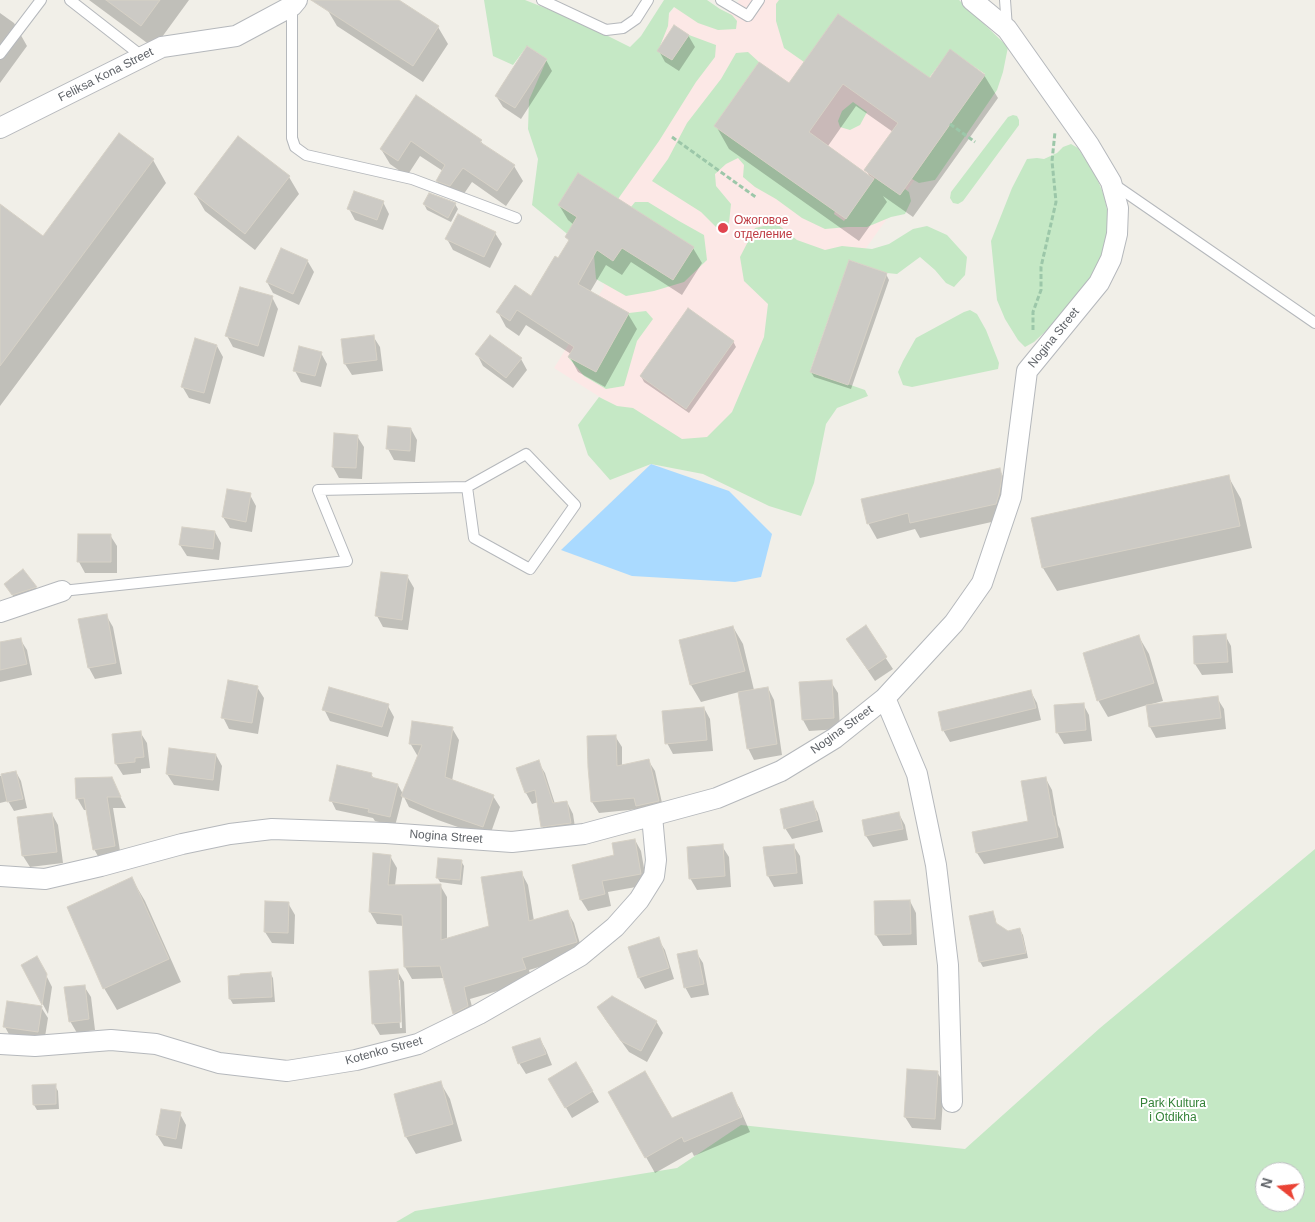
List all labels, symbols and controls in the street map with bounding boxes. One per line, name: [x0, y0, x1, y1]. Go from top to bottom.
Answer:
street label: Feliksa Kona Street: [56, 45, 156, 105]
place label: Ожоговое отделение: [734, 214, 792, 242]
marker: Ожоговое отделение: [716, 221, 730, 235]
street label: Nogina Street: [1025, 305, 1083, 371]
street label: Nogina Street: [808, 703, 876, 757]
street label: Nogina Street: [409, 827, 483, 847]
street label: Kotenko Street: [344, 1034, 424, 1068]
park label: Park Kultura i Otdikha: [1140, 1097, 1206, 1125]
north arrow: [1255, 1162, 1305, 1212]
text: N: [1257, 1176, 1276, 1190]

